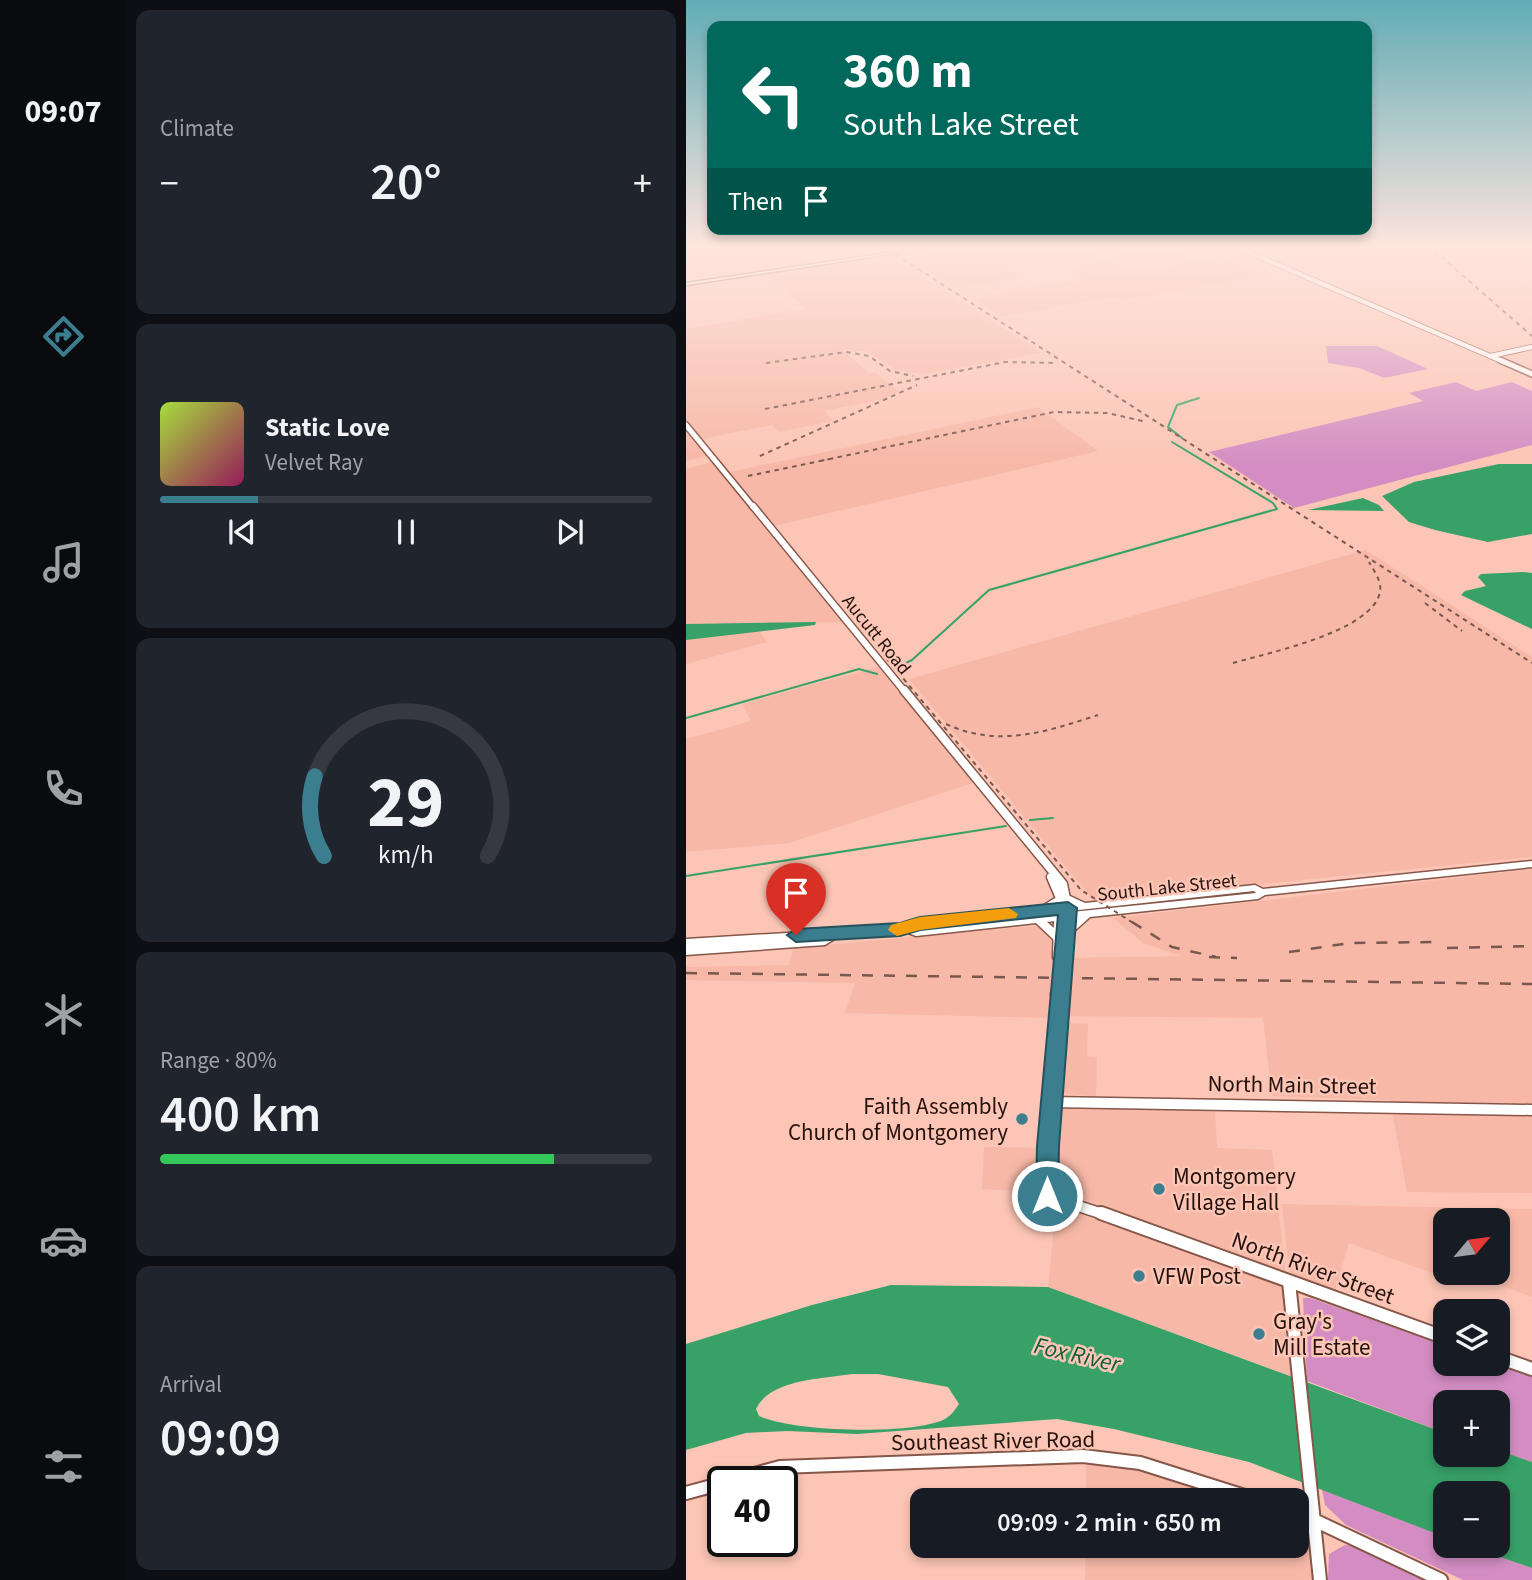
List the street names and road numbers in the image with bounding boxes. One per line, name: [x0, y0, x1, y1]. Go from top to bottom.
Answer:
street label: Aucutt Road: [835, 589, 917, 681]
street label: South Lake Street: [1096, 867, 1239, 909]
street label: North Main Street: [1207, 1067, 1377, 1103]
street label: North River Street: [1227, 1223, 1399, 1313]
street label: Southeast River Road: [890, 1423, 1096, 1459]

